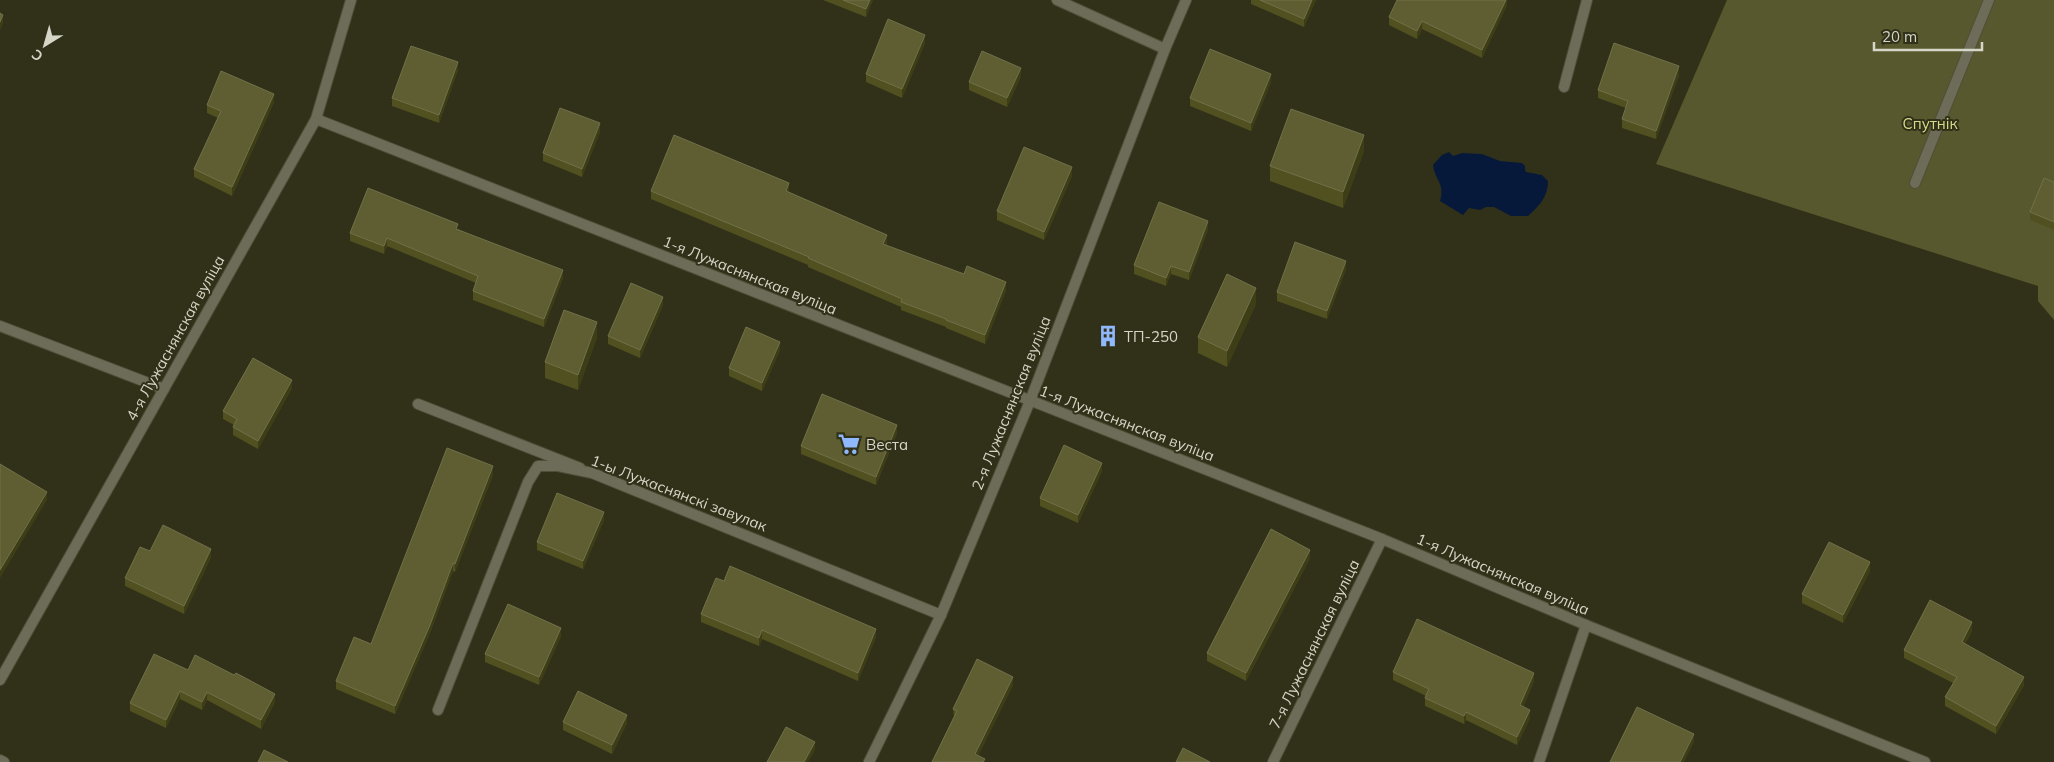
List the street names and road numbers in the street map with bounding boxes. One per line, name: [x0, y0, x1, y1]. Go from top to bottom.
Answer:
street label: 1-я Лужаснянская вуліца: [660, 231, 840, 319]
street label: 4-я Лужаснянская вуліца: [122, 252, 228, 424]
street label: 2-я Лужаснянская вуліца: [967, 313, 1055, 493]
street label: 1-я Лужаснянская вуліца: [1037, 381, 1217, 465]
street label: 1-ы Лужаснянскі завулак: [588, 451, 771, 536]
street label: 1-я Лужаснянская вуліца: [1414, 529, 1592, 619]
street label: 7-я Лужаснянская вуліца: [1265, 556, 1363, 732]

